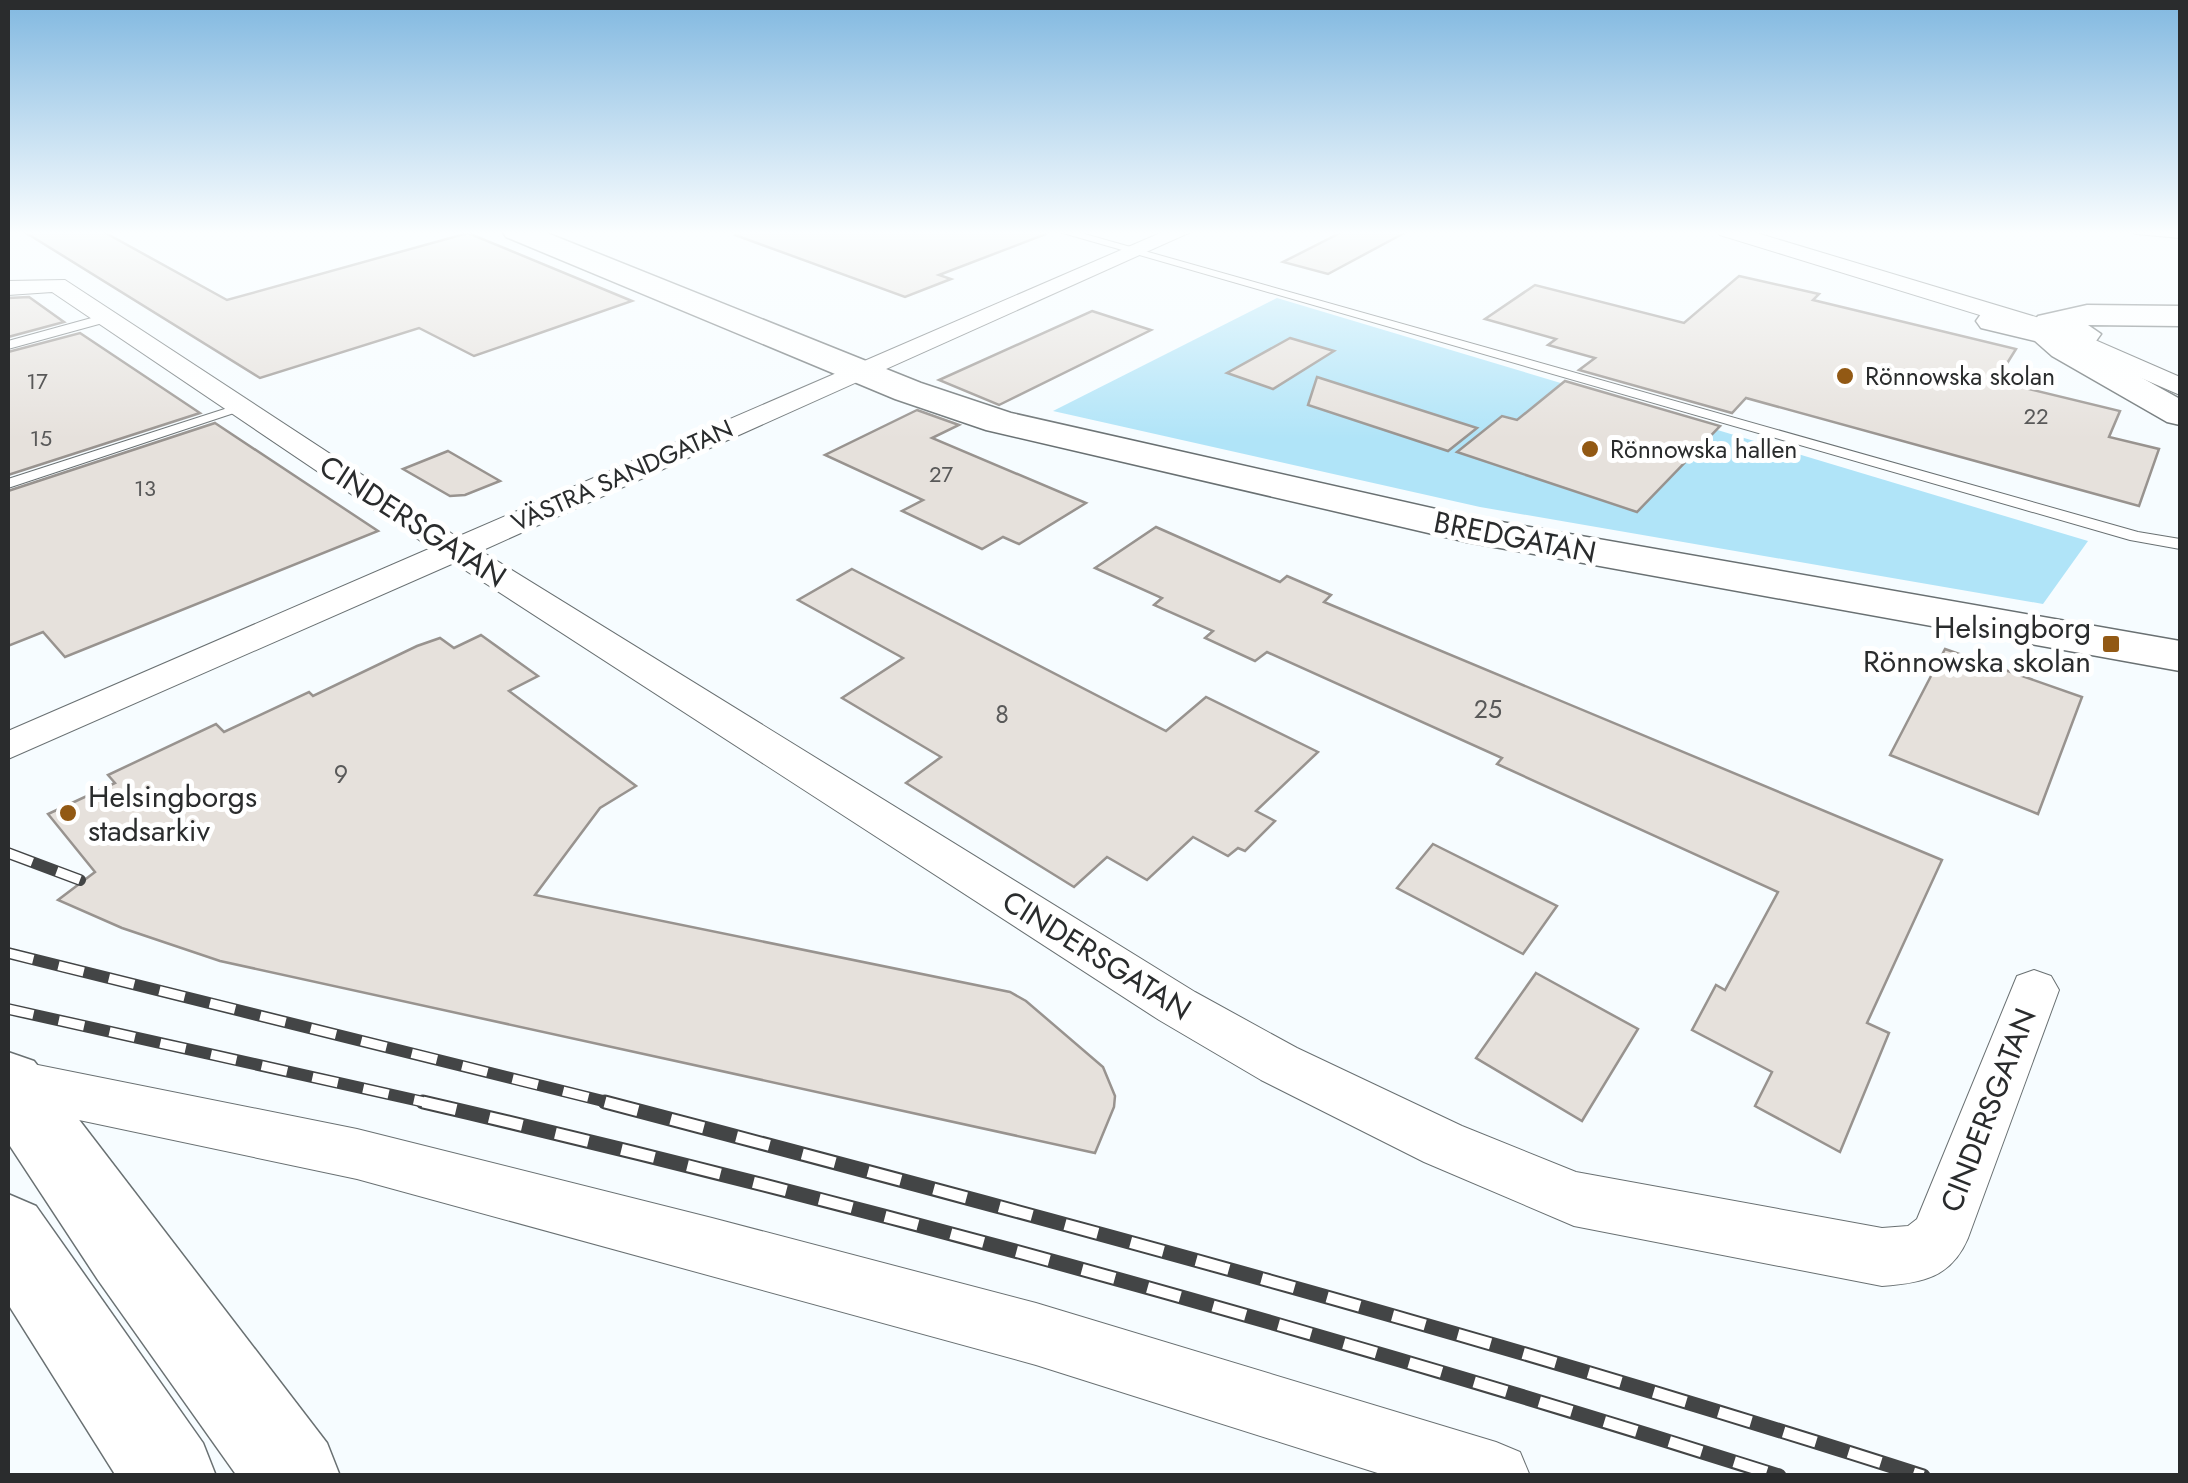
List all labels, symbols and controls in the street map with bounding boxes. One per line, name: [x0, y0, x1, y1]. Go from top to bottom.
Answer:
place label: Rönnowska skolan: [1865, 358, 2055, 394]
house number: 17: [26, 365, 48, 397]
marker: Rönnowska skolan: [1834, 365, 1856, 387]
house number: 22: [2023, 400, 2049, 432]
street label: VÄSTRA SANDGATAN: [506, 410, 738, 540]
house number: 15: [30, 422, 52, 454]
place label: Rönnowska hallen: [1610, 431, 1797, 467]
marker: Rönnowska hallen: [1579, 438, 1601, 460]
street label: CINDERSGATAN: [311, 444, 515, 598]
house number: 27: [929, 458, 953, 490]
house number: 13: [134, 472, 156, 504]
street label: BREDGATAN: [1430, 500, 1600, 574]
place label: Helsingborg Rönnowska skolan: [1863, 606, 2091, 683]
marker: Helsingborg Rönnowska skolan: [2100, 633, 2122, 655]
house number: 25: [1474, 691, 1502, 727]
house number: 8: [995, 696, 1009, 732]
house number: 9: [334, 756, 348, 792]
place label: Helsingborgs stadsarkiv: [88, 775, 257, 852]
marker: Helsingborgs stadsarkiv: [57, 802, 79, 824]
street label: CINDERSGATAN: [994, 880, 1200, 1030]
street label: CINDERSGATAN: [1929, 1002, 2047, 1218]

